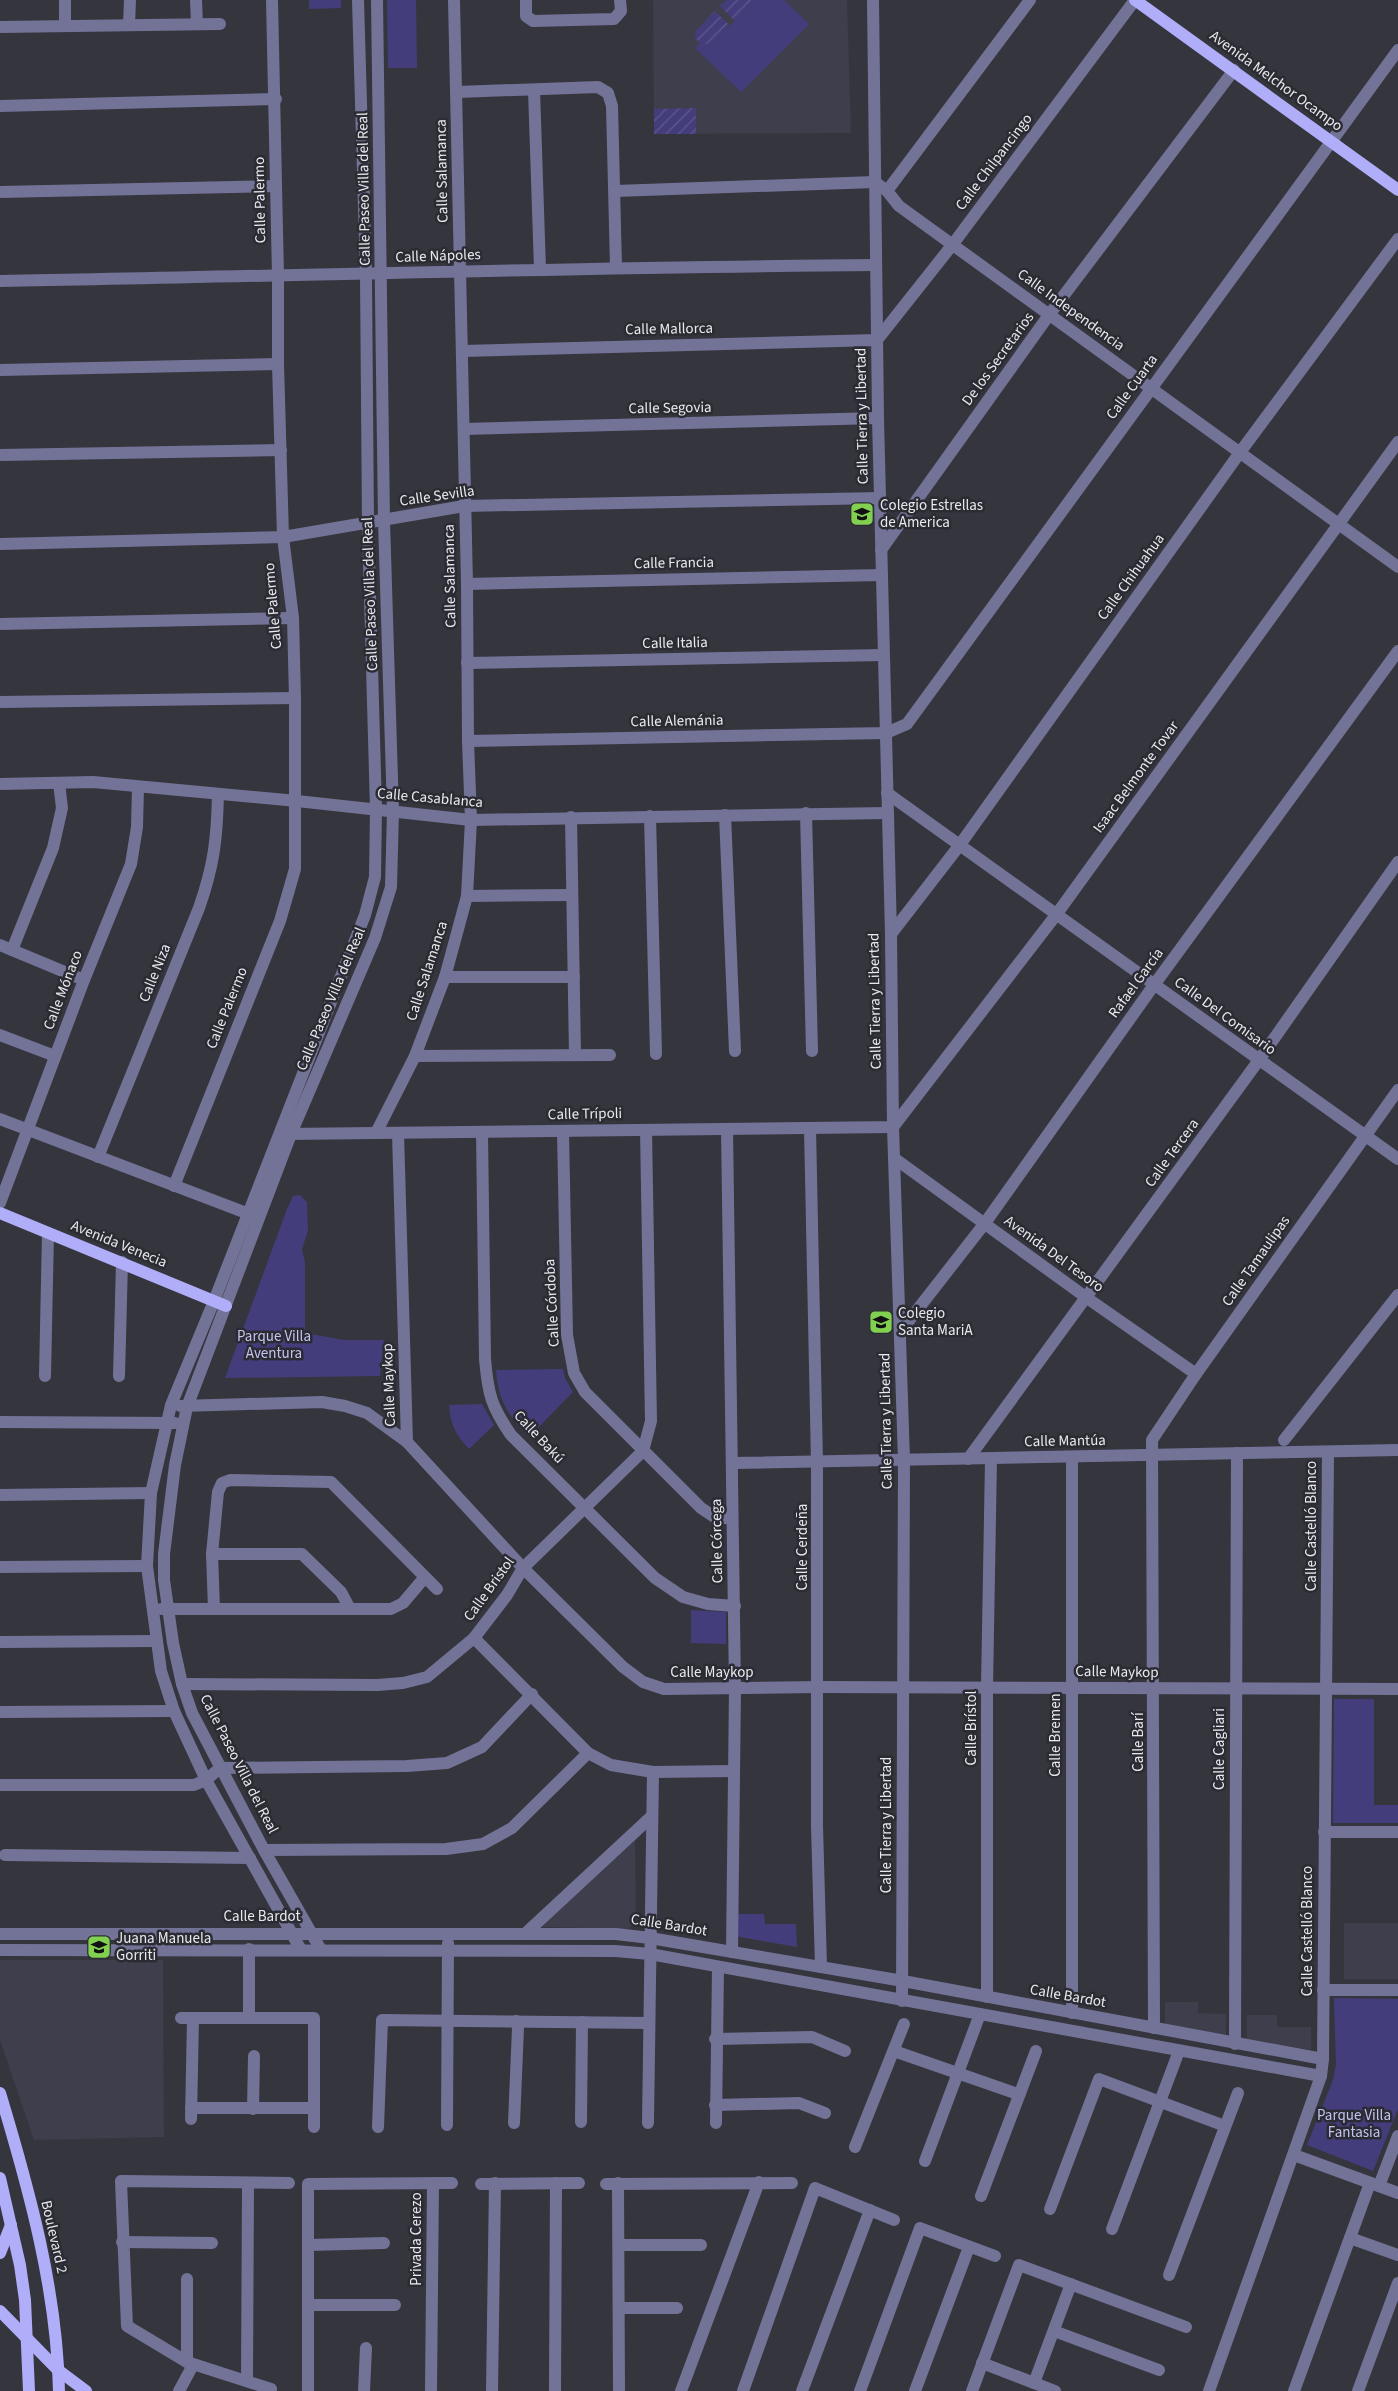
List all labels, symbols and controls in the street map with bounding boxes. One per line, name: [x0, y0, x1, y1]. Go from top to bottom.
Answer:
street label: Avenida Melchor Ocampo: [1205, 26, 1347, 136]
street label: Calle Chilpancingo: [951, 109, 1037, 215]
street label: Calle Paseo Villa del Real: [352, 112, 376, 266]
street label: Calle Salamanca: [431, 119, 453, 223]
street label: Calle Palermo: [249, 156, 271, 244]
street label: Calle Nápoles: [395, 244, 481, 268]
street label: Calle Independencia: [1013, 264, 1129, 356]
street label: De los Secretarios: [957, 308, 1039, 410]
street label: Calle Mallorca: [625, 318, 713, 340]
street label: Calle Tierra y Libertad: [850, 348, 874, 484]
street label: Calle Cuarta: [1101, 350, 1163, 424]
street label: Calle Segovia: [628, 397, 712, 419]
street label: Calle Sevilla: [398, 480, 476, 512]
place label: Colegio Estrellas de America: [880, 495, 983, 533]
school or university icon: Colegio Estrellas de America: [849, 501, 875, 527]
street label: Calle Paseo Villa del Real: [357, 517, 383, 671]
street label: Calle Salamanca: [439, 524, 461, 628]
street label: Calle Chihuahua: [1092, 529, 1170, 625]
street label: Calle Francia: [634, 552, 714, 574]
street label: Calle Palermo: [259, 562, 287, 650]
street label: Calle Italia: [642, 632, 708, 654]
street label: Calle Alemánia: [630, 710, 724, 732]
street label: Isaac Belmonte Tovar: [1088, 716, 1184, 837]
street label: Calle Casablanca: [376, 783, 484, 813]
street label: Calle Salamanca: [401, 918, 453, 1024]
street label: Calle Paseo Villa del Real: [291, 924, 371, 1074]
street label: Calle Tierra y Libertad: [863, 933, 887, 1069]
street label: Calle Niza: [134, 941, 176, 1005]
street label: Rafael García: [1103, 944, 1169, 1022]
street label: Calle Mónaco: [38, 947, 88, 1033]
street label: Calle Palermo: [201, 964, 253, 1052]
street label: Calle Del Comisario: [1170, 972, 1280, 1060]
street label: Calle Trípoli: [548, 1103, 622, 1125]
street label: Calle Tercera: [1140, 1114, 1204, 1192]
street label: Avenida Del Tesoro: [1000, 1211, 1108, 1297]
street label: Calle Tamaulipas: [1217, 1211, 1295, 1311]
street label: Avenida Venecia: [68, 1215, 170, 1273]
street label: Calle Córdoba: [539, 1258, 565, 1348]
place label: Colegio Santa MariA: [898, 1303, 973, 1341]
school or university icon: Colegio Santa MariA: [868, 1309, 894, 1335]
park label: Parque Villa Aventura: [237, 1326, 311, 1364]
street label: Calle Maykop: [377, 1343, 401, 1427]
street label: Calle Tierra y Libertad: [874, 1353, 898, 1489]
street label: Calle Bakú: [509, 1406, 569, 1468]
street label: Calle Mantúa: [1024, 1430, 1106, 1452]
street label: Calle Castelló Blanco: [1301, 1461, 1322, 1591]
street label: Calle Córcega: [706, 1498, 728, 1584]
street label: Calle Cerdeña: [792, 1504, 813, 1590]
street label: Calle Bristol: [459, 1552, 520, 1625]
street label: Calle Maykop: [1075, 1661, 1159, 1683]
street label: Calle Maykop: [670, 1662, 754, 1683]
street label: Calle Brístol: [961, 1690, 982, 1765]
street label: Calle Paseo Villa del Real: [195, 1691, 283, 1837]
street label: Calle Bremen: [1045, 1693, 1066, 1777]
street label: Calle Cagliari: [1209, 1708, 1230, 1790]
street label: Calle Barí: [1128, 1711, 1149, 1772]
street label: Calle Tierra y Libertad: [876, 1757, 897, 1893]
street label: Calle Castelló Blanco: [1297, 1866, 1318, 1996]
street label: Calle Bardot: [224, 1906, 300, 1927]
street label: Calle Bardot: [629, 1909, 709, 1941]
place label: Juana Manuela Gorriti: [116, 1928, 211, 1966]
school or university icon: Juana Manuela Gorriti: [86, 1934, 112, 1960]
street label: Calle Bardot: [1028, 1979, 1108, 2013]
park label: Parque Villa Fantasia: [1317, 2105, 1391, 2143]
street label: Privada Cerezo: [406, 2192, 427, 2286]
street label: Boulevard 2: [35, 2198, 73, 2276]

